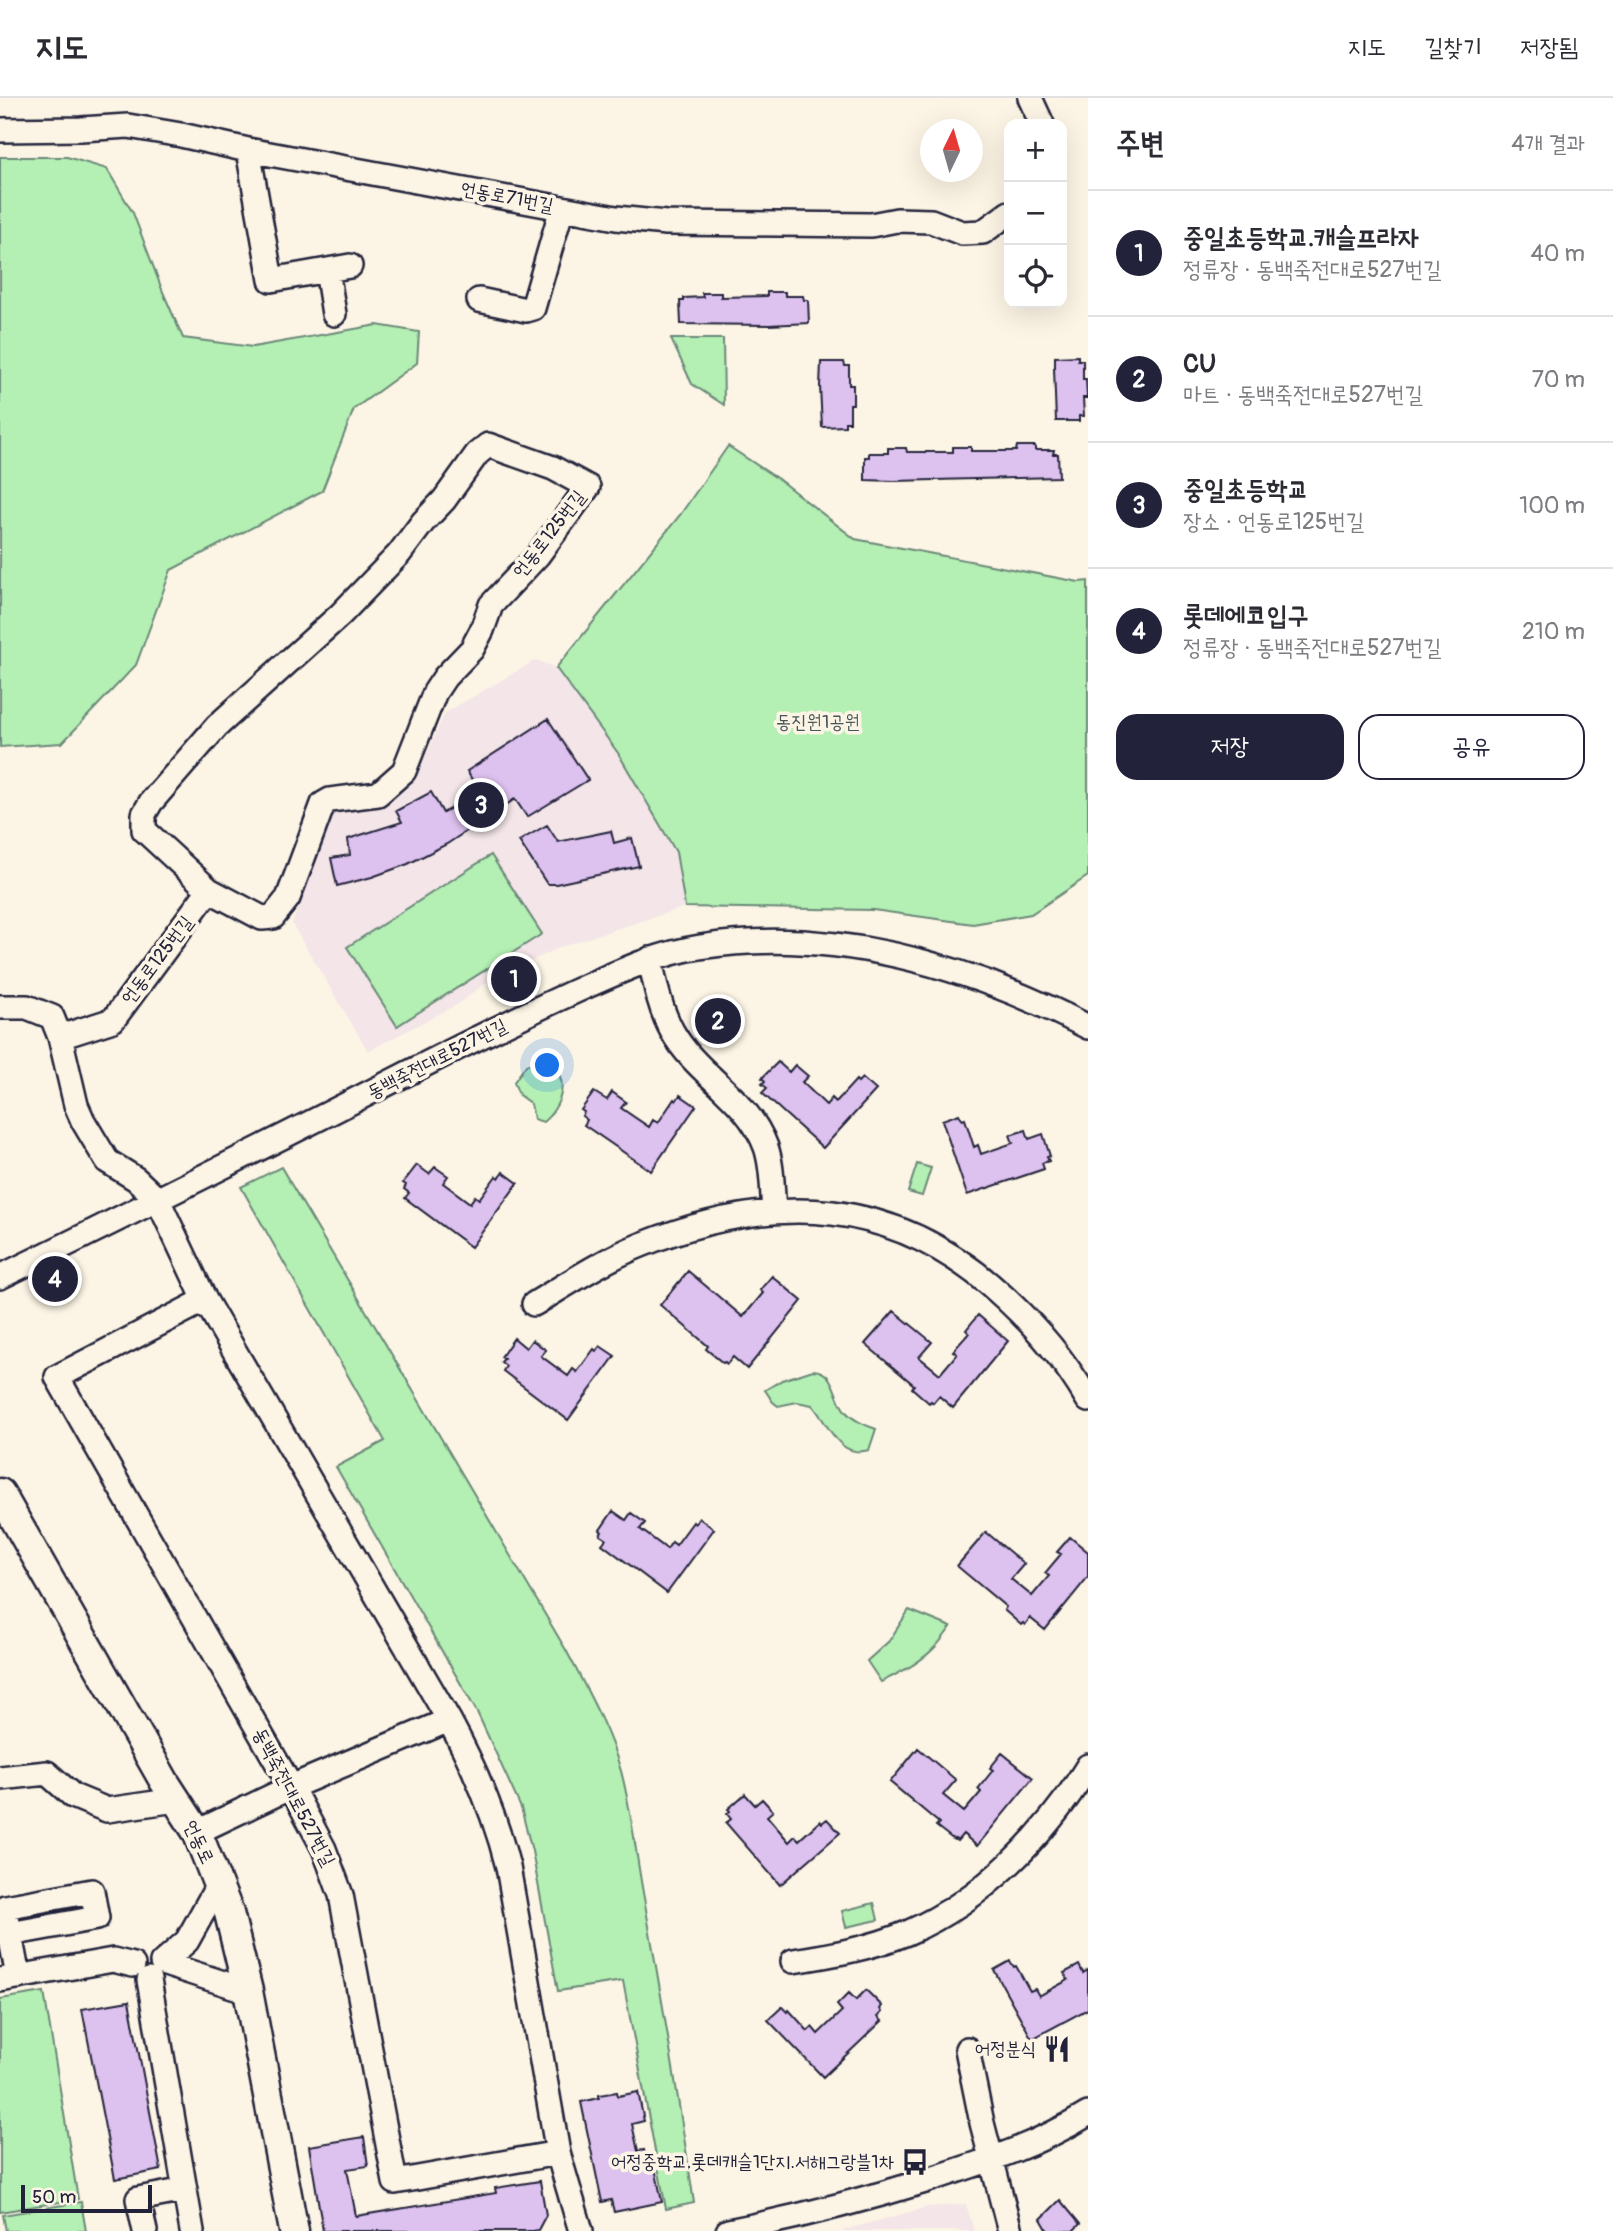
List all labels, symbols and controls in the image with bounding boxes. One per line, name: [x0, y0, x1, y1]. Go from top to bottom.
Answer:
text: 지도: [35, 27, 88, 68]
text: 지도: [1348, 33, 1386, 62]
text: 길찾기: [1424, 33, 1482, 62]
text: 저장됨: [1520, 33, 1578, 62]
north arrow: [920, 119, 983, 182]
map controls: [1004, 119, 1067, 308]
button: +: [1004, 119, 1067, 182]
text: 주변: [1116, 125, 1164, 162]
text: 4개 결과: [1511, 129, 1585, 158]
street label: 언동로71번길: [459, 176, 555, 218]
button: −: [1004, 182, 1067, 245]
text: 중일초등학교.캐슬프라자: [1183, 222, 1419, 254]
text: 1: [1135, 239, 1144, 268]
text: 40 m: [1531, 239, 1585, 268]
button: locate: [1004, 245, 1067, 308]
text: 정류장 · 동백죽전대로527번길: [1183, 255, 1442, 284]
text: CU: [1183, 348, 1216, 380]
text: 2: [1133, 365, 1145, 394]
text: 70 m: [1532, 365, 1585, 394]
text: 마트 · 동백죽전대로527번길: [1183, 380, 1423, 409]
text: 중일초등학교: [1183, 474, 1309, 506]
street label: 언동로125번길: [507, 485, 591, 583]
text: 3: [1133, 491, 1145, 520]
text: 100 m: [1519, 491, 1585, 520]
text: 장소 · 언동로125번길: [1183, 507, 1364, 536]
text: 롯데에코입구: [1183, 600, 1309, 632]
text: 4: [1132, 617, 1146, 646]
text: 210 m: [1522, 617, 1585, 646]
text: 정류장 · 동백죽전대로527번길: [1183, 633, 1442, 662]
park label: 동진원1공원: [776, 710, 860, 734]
button: 저장: [1116, 714, 1344, 780]
button: 공유: [1358, 714, 1585, 780]
pin: 3: [458, 779, 504, 831]
street label: 언동로125번길: [116, 911, 198, 1009]
pin: 1: [491, 953, 537, 1005]
pin: 2: [695, 995, 741, 1047]
street label: 동백죽전대로527번길: [363, 1014, 511, 1104]
your location: [530, 1048, 564, 1082]
pin: 4: [32, 1253, 78, 1305]
street label: 동백죽전대로527번길: [247, 1724, 341, 1870]
street label: 언동로: [178, 1816, 220, 1868]
restaurant icon: 어정분식: [1042, 2034, 1072, 2064]
place label: 어정분식: [975, 2037, 1036, 2061]
bus stop icon: 어정중학교.롯데캐슬1단지.서해그랑블1차: [900, 2147, 930, 2177]
place label: 어정중학교.롯데캐슬1단지.서해그랑블1차: [611, 2150, 894, 2174]
scale bar: [21, 2182, 152, 2214]
text: 50 m: [32, 2185, 76, 2209]

